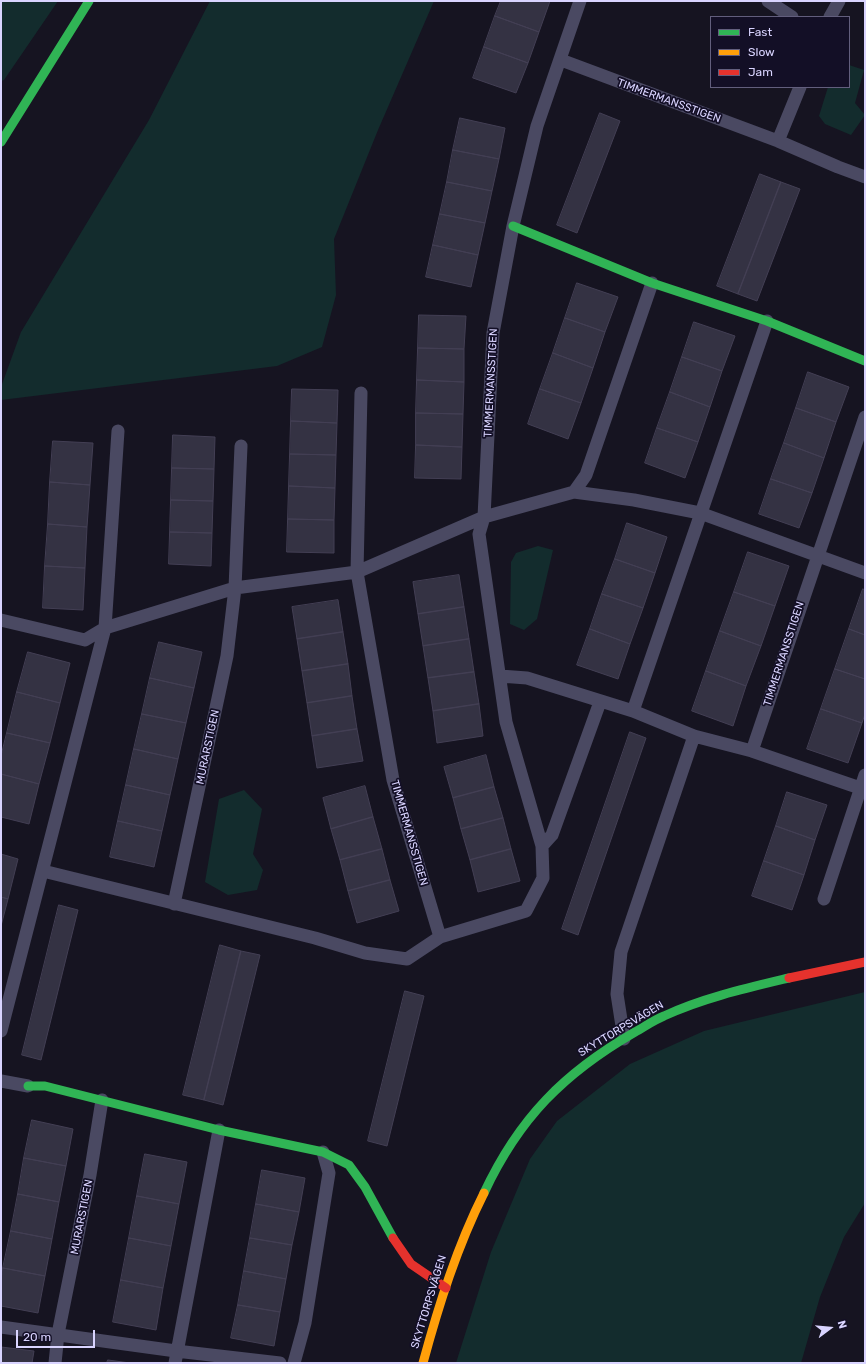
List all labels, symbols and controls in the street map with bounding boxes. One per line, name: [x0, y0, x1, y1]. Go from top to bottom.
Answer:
legend: [710, 16, 850, 88]
text: Fast: [748, 25, 772, 39]
text: Slow: [748, 45, 775, 59]
text: Jam: [748, 65, 773, 79]
street label: TIMMERMANSSTIGEN: [615, 76, 723, 126]
street label: TIMMERMANSSTIGEN: [482, 328, 500, 438]
street label: TIMMERMANSSTIGEN: [761, 600, 807, 708]
street label: MURARSTIGEN: [194, 708, 222, 786]
street label: TIMMERMANSSTIGEN: [388, 779, 430, 887]
street label: SKYTTORPSVÄGEN: [576, 998, 666, 1060]
street label: MURARSTIGEN: [68, 1178, 96, 1256]
street label: SKYTTORPSVÄGEN: [408, 1254, 450, 1350]
north arrow: [810, 1308, 850, 1348]
text: N: [835, 1319, 849, 1330]
scale bar: [18, 1322, 97, 1348]
text: 20 m: [23, 1330, 51, 1344]

